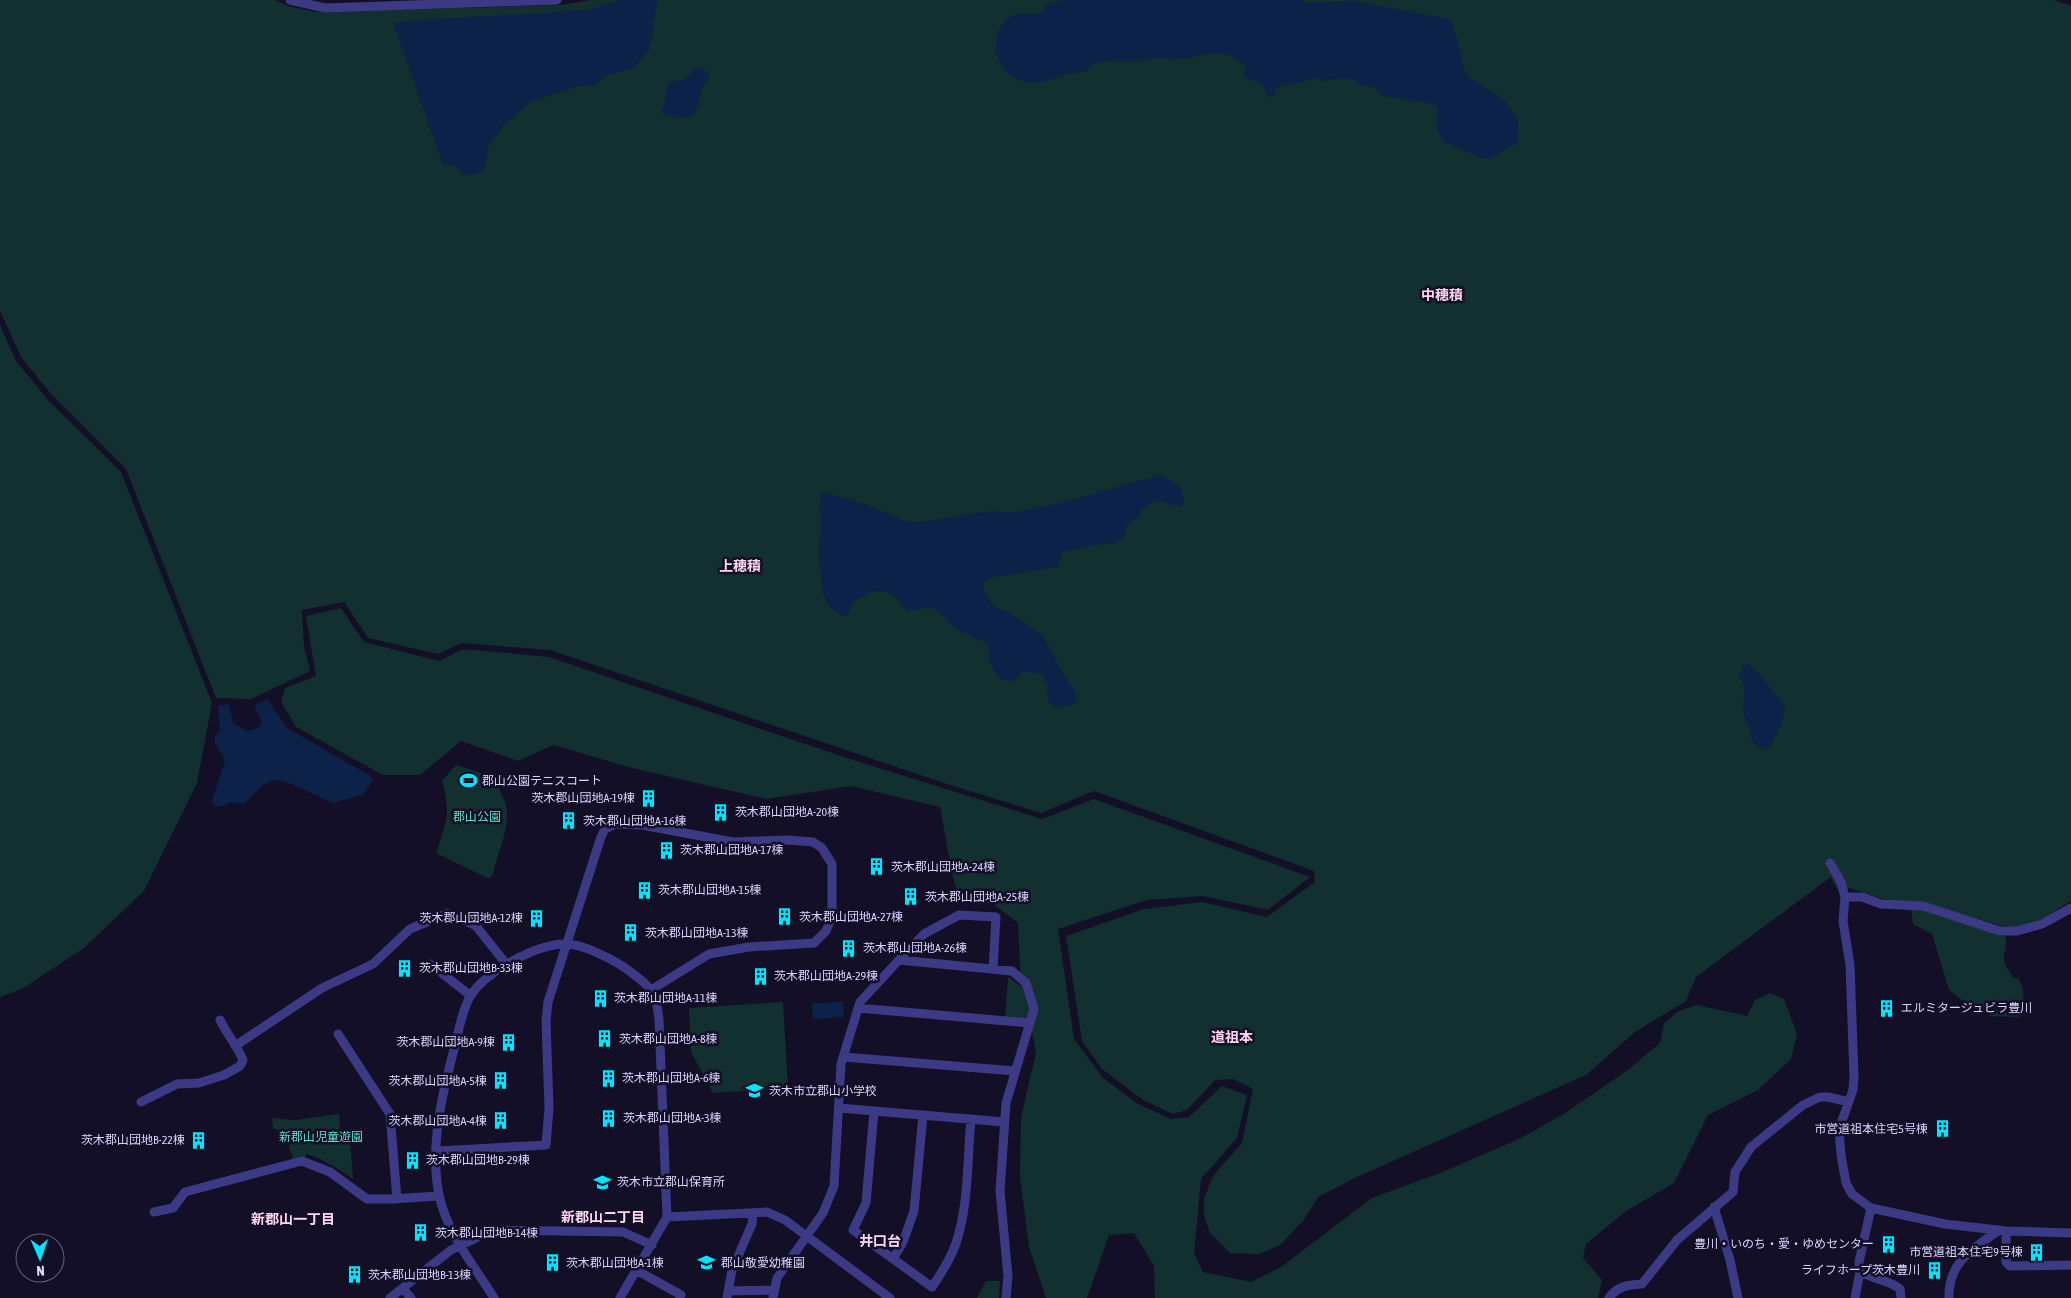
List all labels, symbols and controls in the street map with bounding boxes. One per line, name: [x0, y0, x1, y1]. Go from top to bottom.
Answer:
district label: 中穂積: [1421, 287, 1463, 303]
district label: 上穂積: [719, 558, 761, 574]
sports icon: 郡山公園テニスコート: [458, 771, 478, 791]
place label: 郡山公園テニスコート: [482, 774, 602, 788]
building icon: 茨木郡山団地A-19棟: [639, 788, 659, 808]
place label: 茨木郡山団地A-19棟: [531, 791, 635, 805]
building icon: 茨木郡山団地A-20棟: [711, 802, 731, 822]
place label: 茨木郡山団地A-20棟: [735, 805, 839, 819]
park label: 郡山公園: [453, 810, 501, 824]
building icon: 茨木郡山団地A-16棟: [559, 811, 579, 831]
place label: 茨木郡山団地A-16棟: [583, 814, 687, 828]
building icon: 茨木郡山団地A-17棟: [656, 840, 676, 860]
place label: 茨木郡山団地A-17棟: [680, 843, 784, 857]
building icon: 茨木郡山団地A-24棟: [867, 857, 887, 877]
place label: 茨木郡山団地A-24棟: [891, 860, 995, 874]
building icon: 茨木郡山団地A-15棟: [634, 880, 654, 900]
place label: 茨木郡山団地A-15棟: [658, 883, 762, 897]
building icon: 茨木郡山団地A-25棟: [901, 887, 921, 907]
place label: 茨木郡山団地A-25棟: [925, 890, 1029, 904]
building icon: 茨木郡山団地A-27棟: [775, 907, 795, 927]
building icon: 茨木郡山団地A-12棟: [527, 908, 547, 928]
place label: 茨木郡山団地A-27棟: [799, 910, 903, 924]
place label: 茨木郡山団地A-12棟: [419, 911, 523, 925]
building icon: 茨木郡山団地A-13棟: [621, 923, 641, 943]
place label: 茨木郡山団地A-13棟: [645, 926, 749, 940]
building icon: 茨木郡山団地A-26棟: [839, 938, 859, 958]
place label: 茨木郡山団地A-26棟: [863, 941, 967, 955]
building icon: 茨木郡山団地B-33棟: [395, 958, 415, 978]
place label: 茨木郡山団地B-33棟: [419, 961, 523, 975]
building icon: 茨木郡山団地A-29棟: [750, 966, 770, 986]
place label: 茨木郡山団地A-29棟: [774, 969, 878, 983]
building icon: 茨木郡山団地A-11棟: [590, 988, 610, 1008]
place label: 茨木郡山団地A-11棟: [614, 991, 718, 1005]
building icon: エルミタージュビラ豊川: [1877, 998, 1897, 1018]
place label: エルミタージュビラ豊川: [1901, 1001, 2032, 1015]
building icon: 茨木郡山団地A-8棟: [595, 1029, 615, 1049]
district label: 道祖本: [1211, 1029, 1253, 1045]
building icon: 茨木郡山団地A-9棟: [499, 1032, 519, 1052]
place label: 茨木郡山団地A-8棟: [619, 1032, 718, 1046]
place label: 茨木郡山団地A-9棟: [396, 1035, 495, 1049]
building icon: 茨木郡山団地A-6棟: [598, 1068, 618, 1088]
building icon: 茨木郡山団地A-5棟: [491, 1071, 511, 1091]
place label: 茨木郡山団地A-6棟: [622, 1071, 721, 1085]
place label: 茨木郡山団地A-5棟: [388, 1074, 487, 1088]
school or university icon: 茨木市立郡山小学校: [745, 1081, 765, 1101]
place label: 茨木市立郡山小学校: [769, 1084, 877, 1098]
building icon: 茨木郡山団地A-3棟: [599, 1108, 619, 1128]
building icon: 茨木郡山団地A-4棟: [491, 1111, 511, 1131]
place label: 茨木郡山団地A-3棟: [623, 1111, 722, 1125]
place label: 茨木郡山団地A-4棟: [388, 1114, 487, 1128]
building icon: 市営道祖本住宅5号棟: [1932, 1119, 1952, 1139]
place label: 市営道祖本住宅5号棟: [1814, 1122, 1928, 1136]
building icon: 茨木郡山団地B-22棟: [189, 1130, 209, 1150]
park label: 新郡山児童遊園: [279, 1130, 363, 1144]
place label: 茨木郡山団地B-22棟: [81, 1133, 185, 1147]
building icon: 茨木郡山団地B-29棟: [402, 1150, 422, 1170]
place label: 茨木郡山団地B-29棟: [426, 1153, 530, 1167]
school or university icon: 茨木市立郡山保育所: [593, 1172, 613, 1192]
place label: 茨木市立郡山保育所: [617, 1175, 725, 1189]
district label: 新郡山二丁目: [561, 1209, 645, 1225]
district label: 新郡山一丁目: [251, 1211, 335, 1227]
building icon: 茨木郡山団地B-14棟: [411, 1223, 431, 1243]
place label: 茨木郡山団地B-14棟: [435, 1226, 538, 1240]
north arrow: [15, 1233, 65, 1283]
district label: 井口台: [859, 1233, 901, 1249]
building icon: 豊川・いのち・愛・ゆめセンター: [1878, 1234, 1898, 1254]
place label: 豊川・いのち・愛・ゆめセンター: [1694, 1237, 1874, 1251]
building icon: 市営道祖本住宅9号棟: [2027, 1242, 2047, 1262]
place label: 市営道祖本住宅9号棟: [1909, 1245, 2023, 1259]
building icon: 茨木郡山団地A-1棟: [542, 1253, 562, 1273]
school or university icon: 郡山敬愛幼稚園: [697, 1253, 717, 1273]
place label: 茨木郡山団地A-1棟: [566, 1256, 664, 1270]
place label: 郡山敬愛幼稚園: [721, 1256, 805, 1270]
building icon: ライフホープ茨木豊川: [1924, 1260, 1944, 1280]
text: N: [36, 1263, 45, 1279]
place label: ライフホープ茨木豊川: [1801, 1263, 1920, 1277]
building icon: 茨木郡山団地B-13棟: [344, 1265, 364, 1285]
place label: 茨木郡山団地B-13棟: [368, 1268, 471, 1282]

